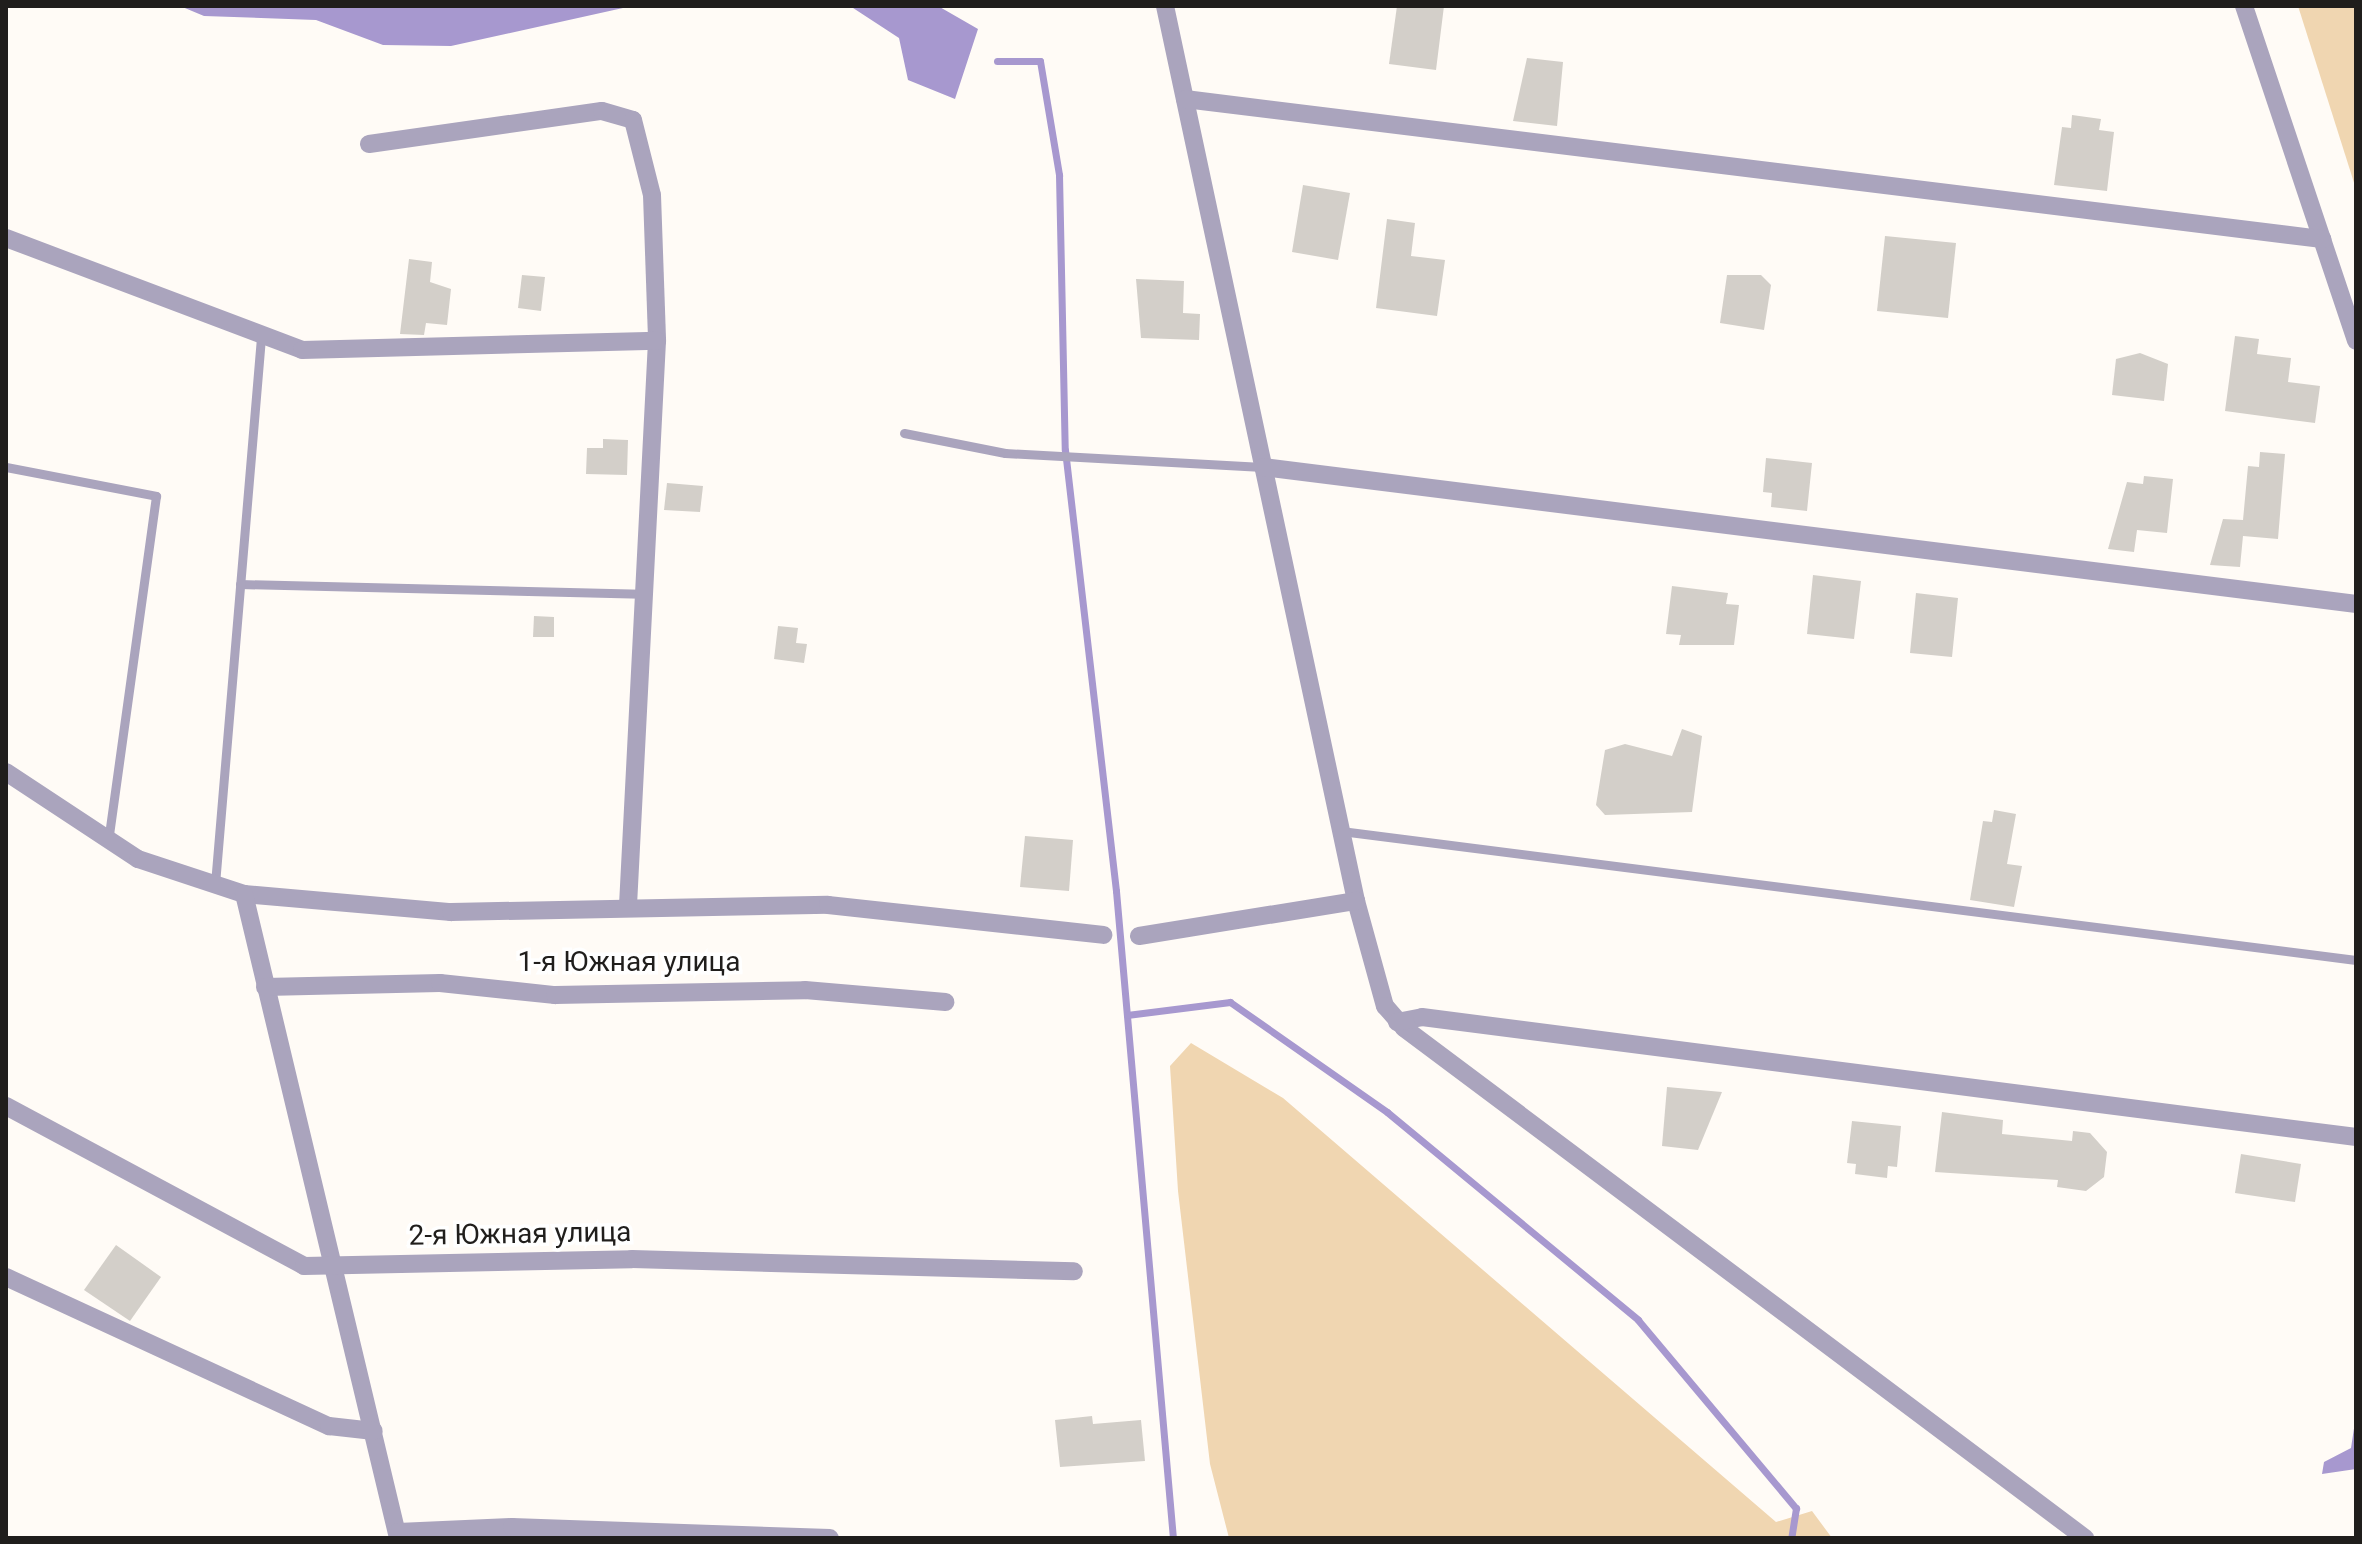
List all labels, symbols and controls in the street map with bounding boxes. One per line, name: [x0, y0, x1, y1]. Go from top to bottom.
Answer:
street label: 1-я Южная улица: [518, 945, 740, 979]
street label: 2-я Южная улица: [408, 1215, 632, 1253]

